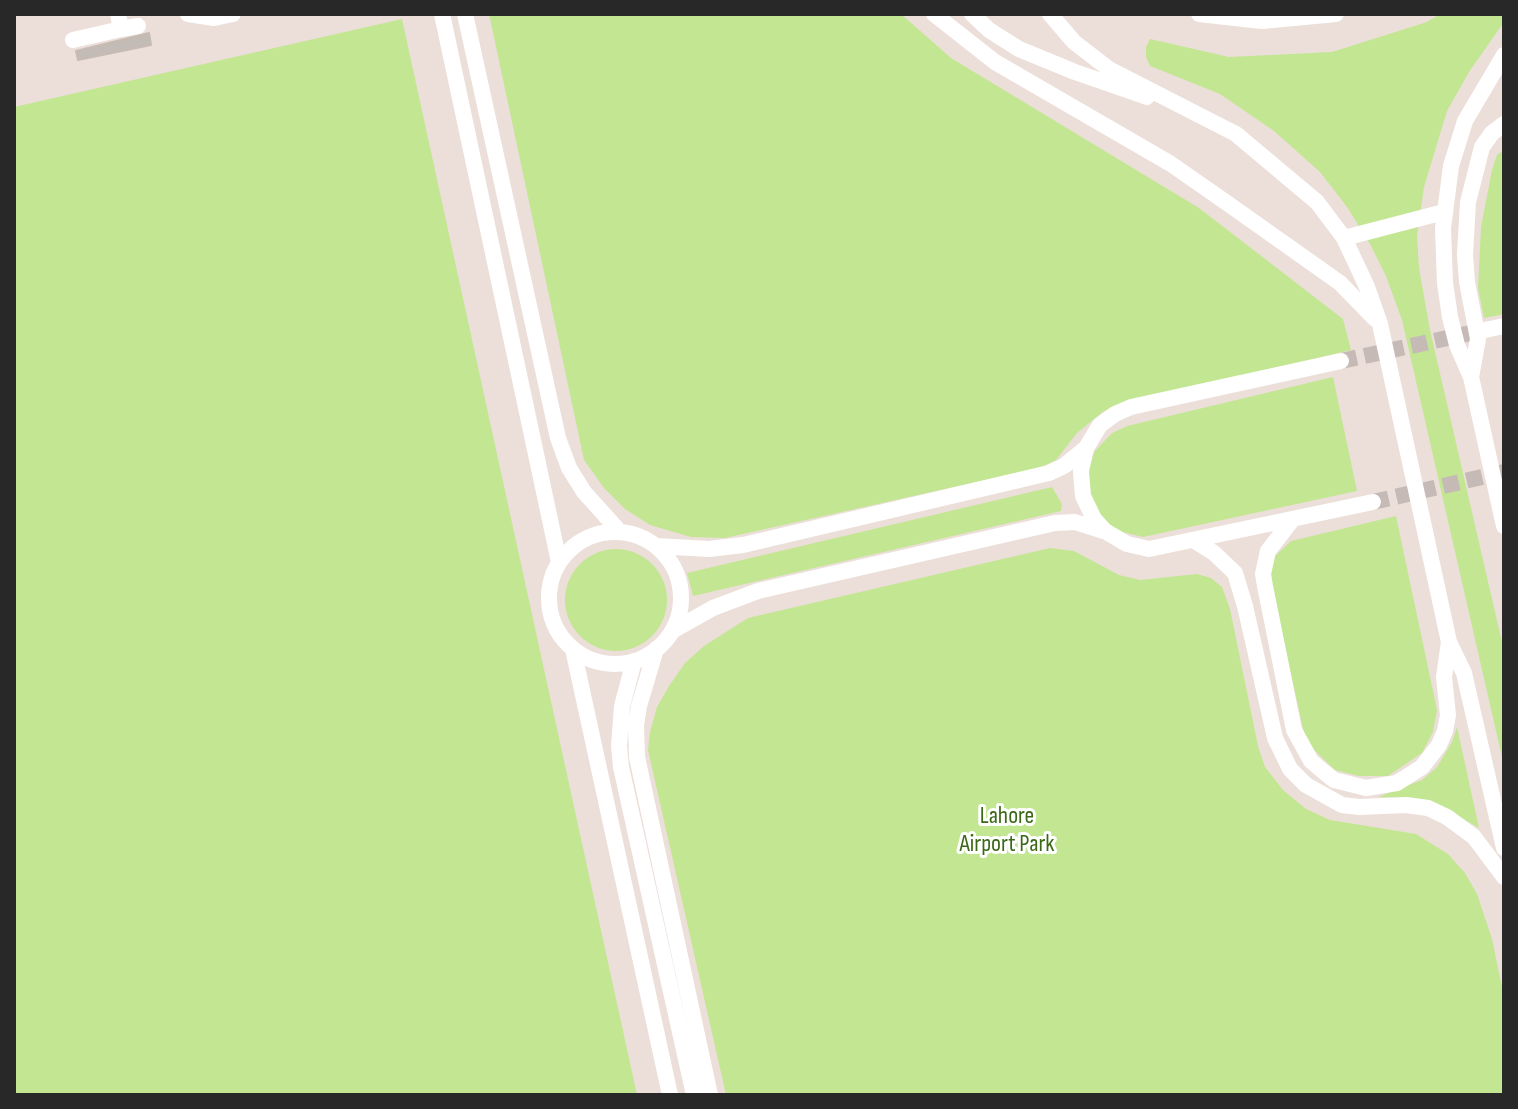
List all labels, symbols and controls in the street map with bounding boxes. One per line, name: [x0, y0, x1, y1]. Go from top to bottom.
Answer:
park label: Lahore Airport Park: [960, 803, 1054, 859]

